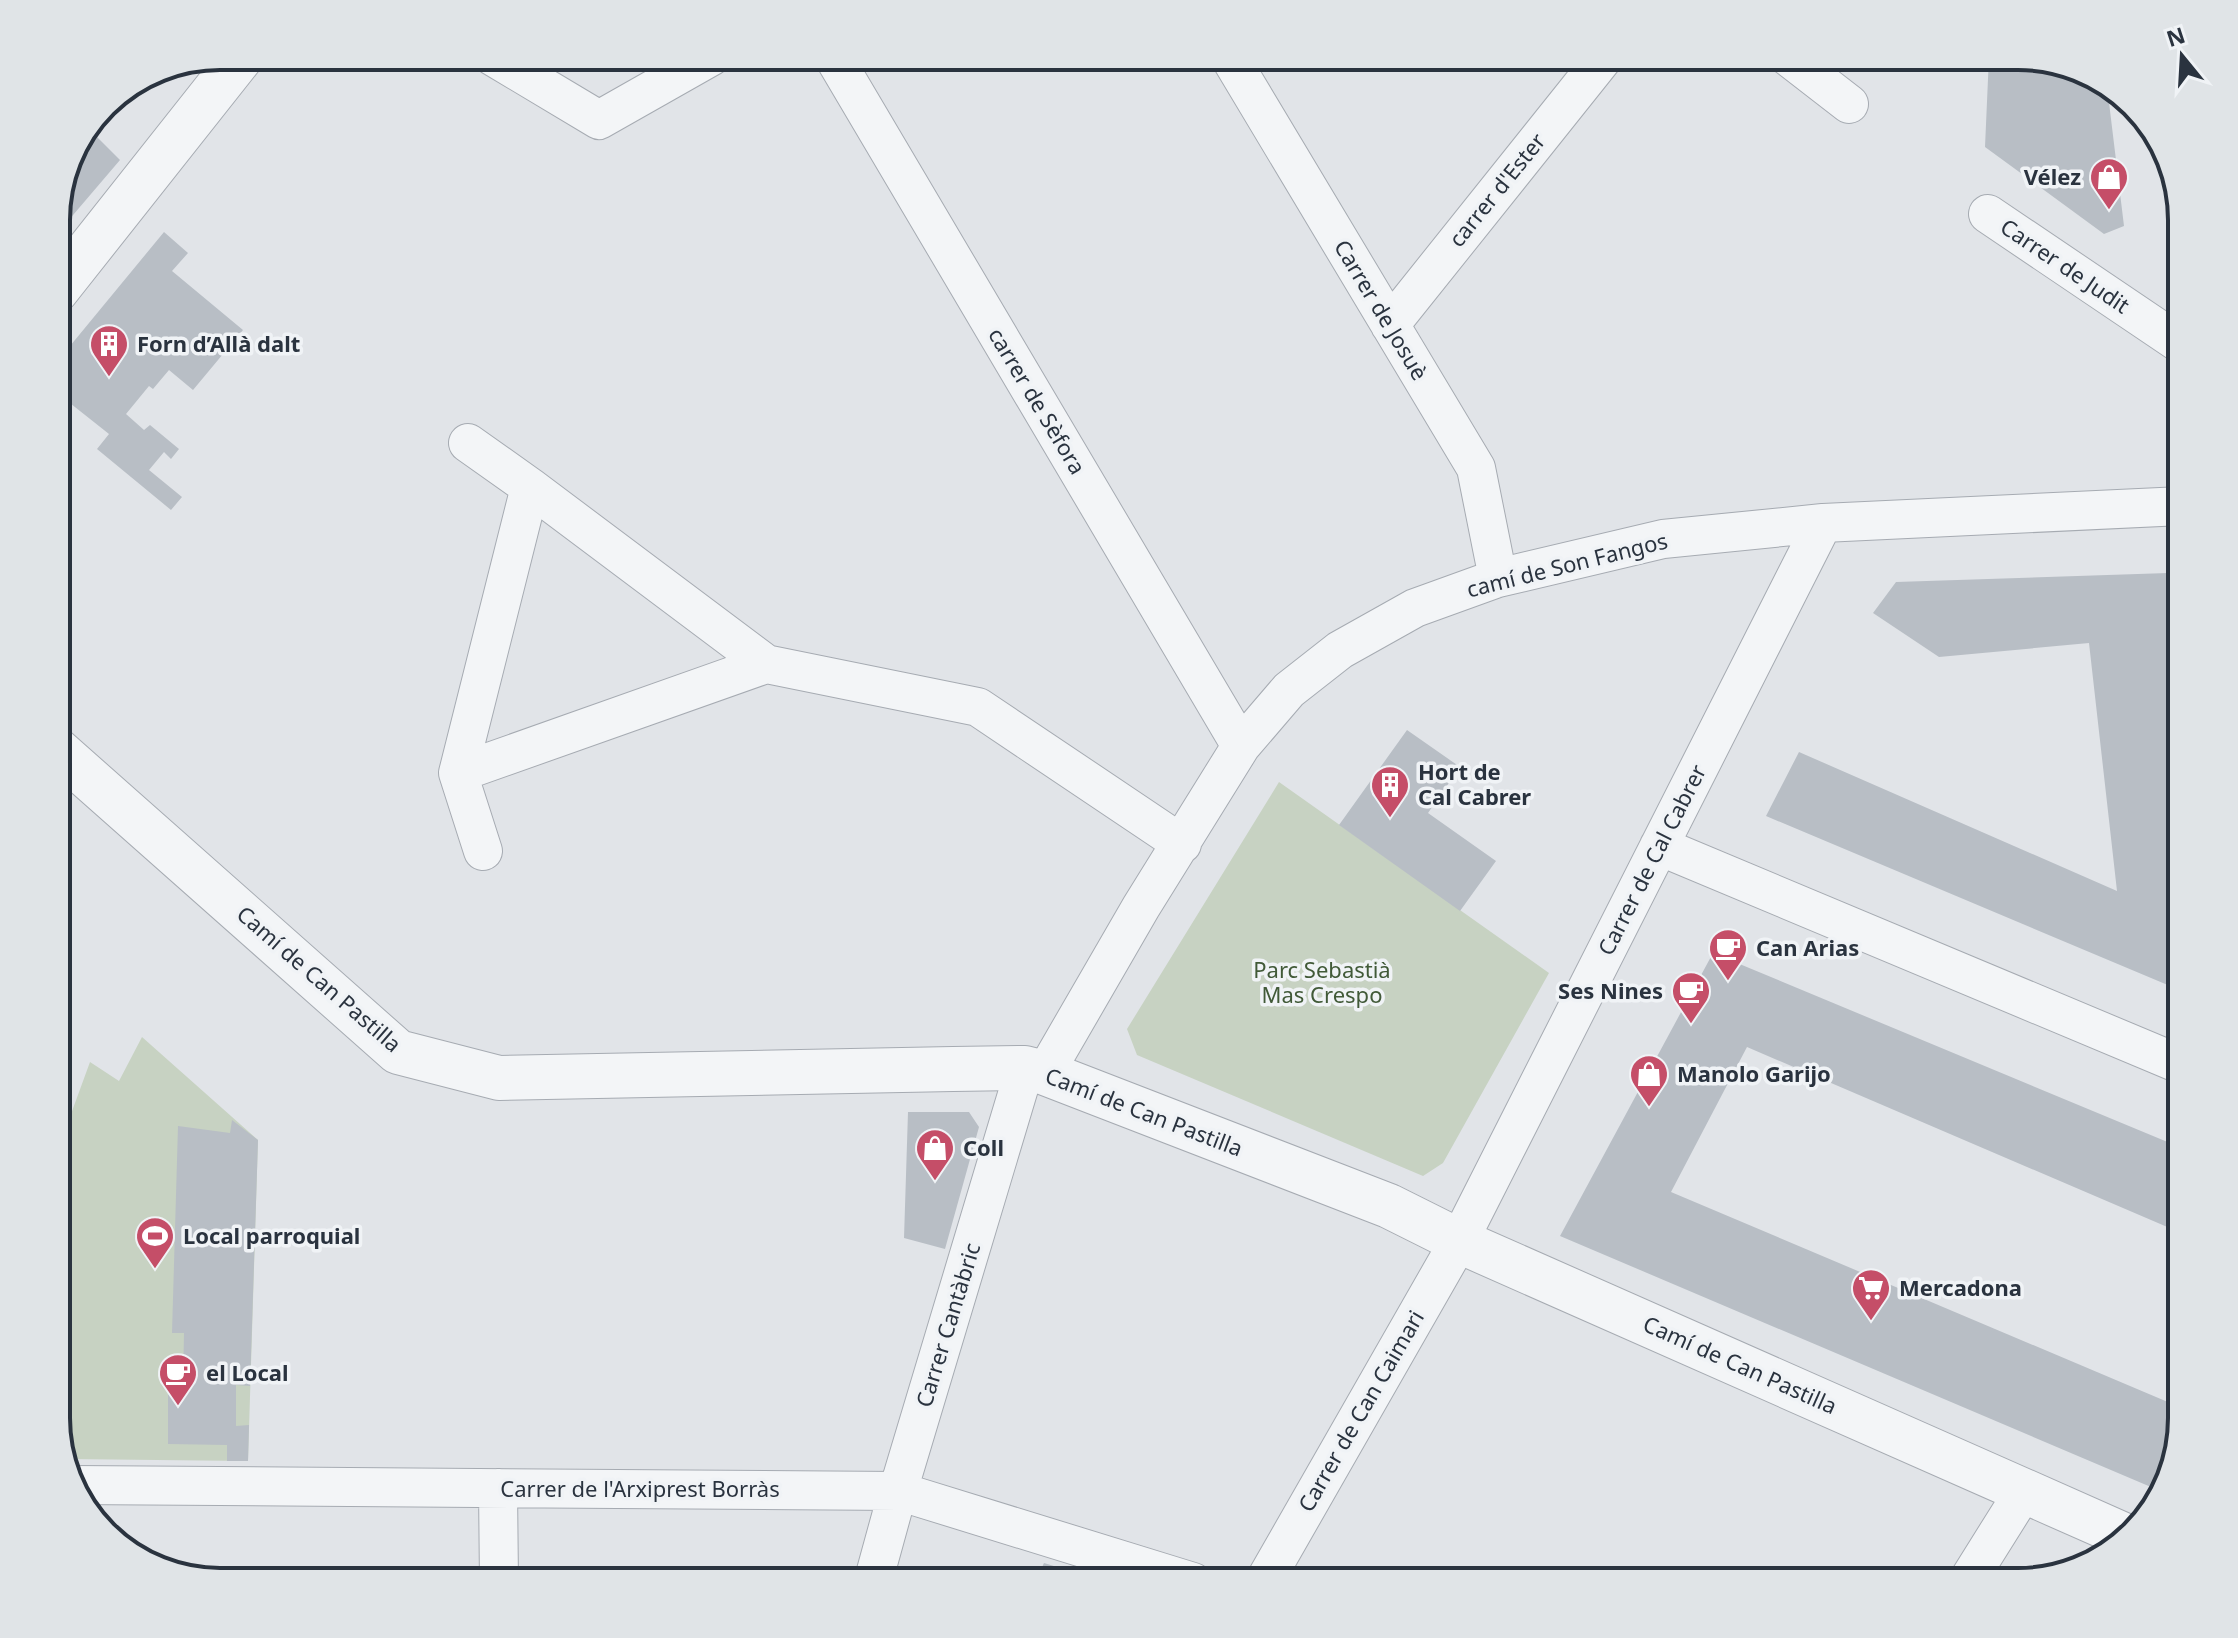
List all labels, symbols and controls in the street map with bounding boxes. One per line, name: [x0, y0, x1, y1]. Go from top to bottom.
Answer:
north arrow: [2142, 16, 2222, 96]
text: N: [2162, 19, 2189, 53]
street label: carrer d'Ester: [1441, 126, 1551, 253]
shop icon: Vélez: [2088, 156, 2130, 211]
place label: Vélez: [2024, 161, 2081, 191]
street label: Carrer de Judit: [1995, 211, 2136, 319]
street label: Carrer de Josuè: [1328, 234, 1436, 385]
street label: carrer de Sèfora: [982, 322, 1093, 479]
building icon: Forn d’Allà dalt: [88, 323, 130, 378]
place label: Forn d’Allà dalt: [137, 328, 300, 358]
street label: camí de Son Fangos: [1463, 525, 1670, 603]
place label: Hort de Cal Cabrer: [1418, 756, 1531, 811]
street label: Carrer de Cal Cabrer: [1590, 759, 1712, 960]
building icon: Hort de Cal Cabrer: [1369, 764, 1411, 819]
street label: Camí de Can Pastilla: [231, 898, 408, 1058]
cafe icon: Can Arias: [1707, 927, 1749, 982]
place label: Can Arias: [1756, 932, 1859, 962]
park label: Parc Sebastià Mas Crespo: [1253, 954, 1391, 1009]
cafe icon: Ses Nines: [1670, 970, 1712, 1025]
place label: Ses Nines: [1558, 975, 1663, 1005]
shop icon: Manolo Garijo: [1628, 1053, 1670, 1108]
place label: Manolo Garijo: [1677, 1058, 1831, 1088]
street label: Camí de Can Pastilla: [1041, 1060, 1247, 1163]
shop icon: Coll: [914, 1127, 956, 1182]
place label: Coll: [963, 1132, 1004, 1162]
sports icon: Local parroquial: [134, 1215, 176, 1270]
place label: Local parroquial: [183, 1220, 360, 1250]
street label: Carrer Cantàbric: [908, 1239, 986, 1410]
supermarket icon: Mercadona: [1850, 1267, 1892, 1322]
place label: Mercadona: [1899, 1272, 2022, 1302]
street label: Carrer de Can Caimari: [1290, 1304, 1430, 1517]
street label: Camí de Can Pastilla: [1639, 1308, 1842, 1420]
cafe icon: el Local: [157, 1352, 199, 1407]
place label: el Local: [206, 1357, 289, 1387]
street label: Carrer de l'Arxiprest Borràs: [500, 1473, 780, 1503]

